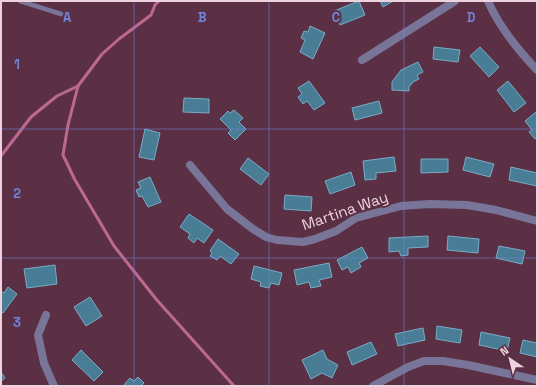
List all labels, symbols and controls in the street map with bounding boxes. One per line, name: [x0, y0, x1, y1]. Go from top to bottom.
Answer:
text: A: [63, 9, 72, 26]
text: B: [198, 9, 207, 26]
text: C: [332, 9, 340, 26]
text: D: [467, 9, 476, 26]
text: 1: [14, 56, 20, 73]
text: 2: [13, 185, 21, 202]
street label: Martina Way: [299, 187, 390, 234]
text: 3: [13, 314, 21, 331]
north arrow: [490, 339, 530, 379]
text: N: [497, 343, 511, 359]

